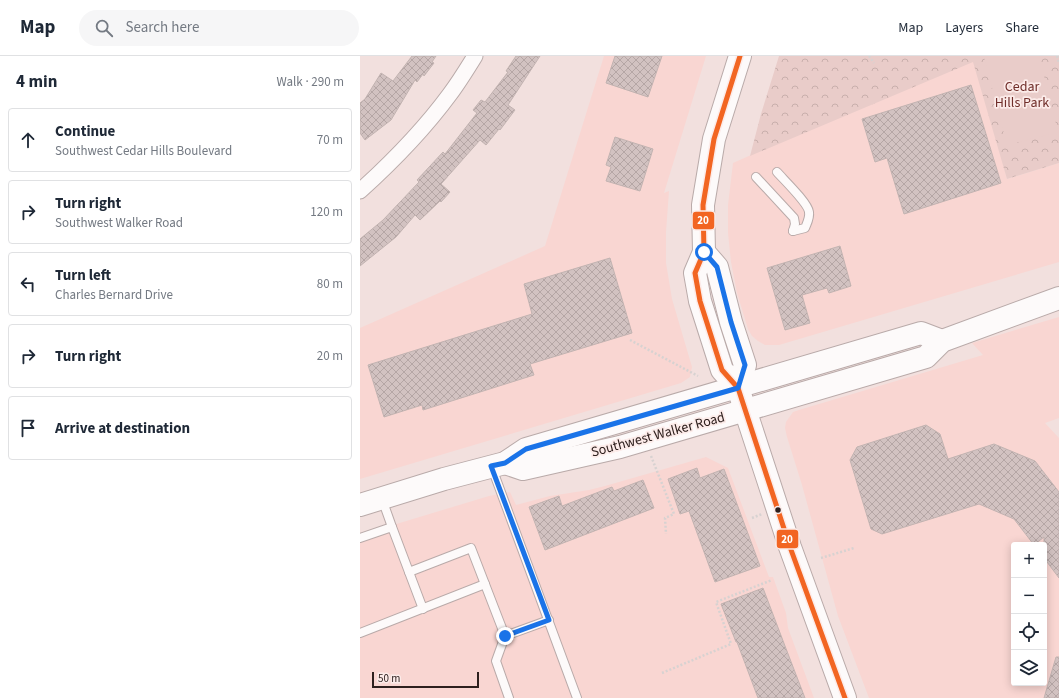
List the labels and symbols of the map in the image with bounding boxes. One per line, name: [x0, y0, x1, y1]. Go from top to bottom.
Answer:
park label: Cedar Hills Park: [995, 77, 1049, 113]
line badge: 20: [692, 211, 715, 230]
text: 20: [697, 213, 709, 228]
route start: [695, 243, 713, 261]
street label: Southwest Walker Road: [589, 408, 727, 462]
unlabelled marker: [773, 505, 783, 515]
line badge: 20: [776, 529, 799, 549]
text: 20: [781, 532, 793, 547]
route end: [496, 627, 514, 645]
scale bar: [372, 670, 479, 689]

